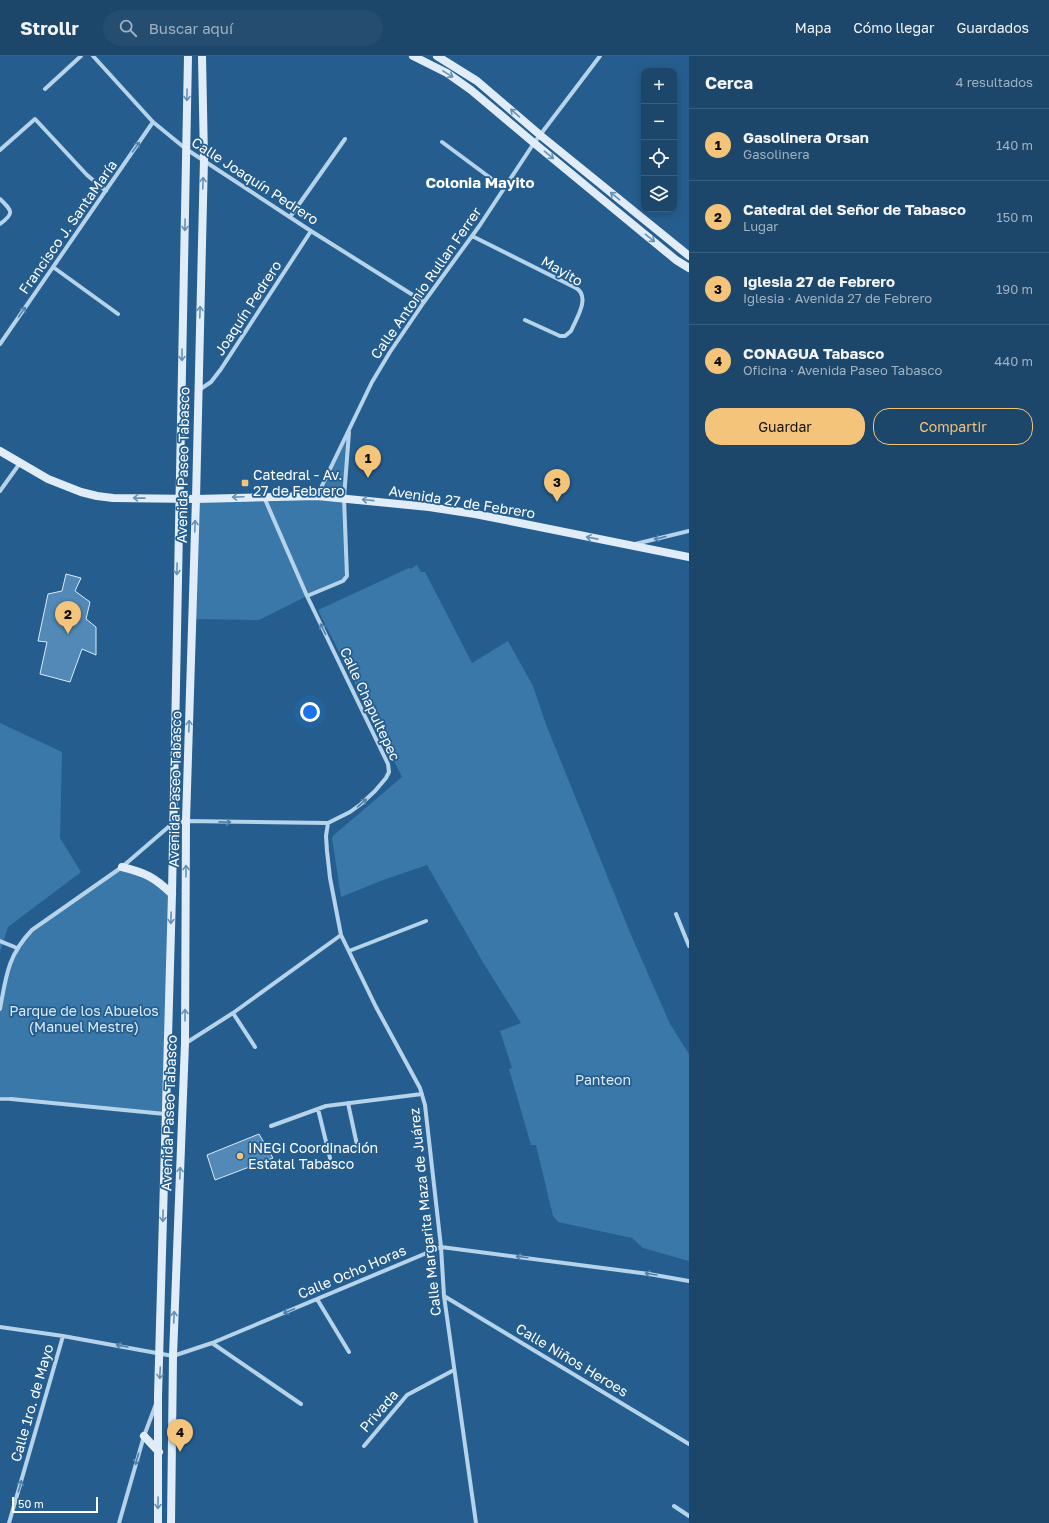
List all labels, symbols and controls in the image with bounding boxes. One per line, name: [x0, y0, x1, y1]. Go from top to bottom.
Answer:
search box: [103, 10, 383, 46]
text: Strollr: [20, 16, 79, 39]
icon: search: [117, 17, 139, 39]
text: Buscar aquí: [149, 19, 233, 37]
text: Mapa: [795, 19, 831, 36]
text: Cómo llegar: [853, 19, 934, 36]
text: Guardados: [956, 19, 1029, 36]
map controls: [641, 68, 677, 212]
button: +: [641, 68, 677, 104]
one-way arrow: [442, 70, 453, 78]
text: Cerca: [705, 72, 753, 93]
text: 4 resultados: [955, 74, 1033, 90]
one-way arrow: [183, 88, 191, 101]
button: −: [641, 104, 677, 140]
one-way arrow: [509, 109, 520, 118]
text: Gasolinera Orsan: [743, 128, 869, 146]
street label: Calle Joaquín Pedrero: [189, 133, 322, 228]
text: 1: [715, 137, 721, 153]
text: 140 m: [996, 137, 1033, 153]
button: locate: [641, 140, 677, 176]
one-way arrow: [132, 142, 140, 153]
text: Gasolinera: [743, 146, 810, 162]
one-way arrow: [543, 151, 554, 160]
street label: Francisco J. SantaMaría: [15, 157, 120, 297]
district label: Colonia Mayito: [425, 173, 535, 191]
button: layers: [641, 176, 677, 212]
one-way arrow: [200, 177, 207, 190]
one-way arrow: [610, 192, 620, 201]
text: Catedral del Señor de Tabasco: [743, 200, 966, 218]
street label: Calle Antonio Rullan Ferrer: [367, 203, 485, 362]
text: 2: [714, 209, 722, 225]
text: 150 m: [996, 209, 1033, 225]
one-way arrow: [181, 218, 188, 231]
text: Lugar: [743, 218, 778, 234]
one-way arrow: [644, 233, 655, 242]
street label: Mayito: [538, 252, 586, 289]
street label: Joaquín Pedrero: [211, 257, 285, 358]
text: Iglesia 27 de Febrero: [743, 272, 895, 290]
text: 3: [714, 281, 722, 297]
text: 190 m: [996, 281, 1033, 297]
text: Iglesia · Avenida 27 de Febrero: [743, 290, 932, 306]
one-way arrow: [196, 306, 204, 319]
one-way arrow: [18, 307, 26, 318]
text: CONAGUA Tabasco: [743, 344, 884, 362]
one-way arrow: [178, 348, 185, 361]
text: 4: [714, 353, 722, 369]
text: 440 m: [994, 353, 1033, 369]
text: Oficina · Avenida Paseo Tabasco: [743, 362, 942, 378]
street label: Avenida Paseo Tabasco: [173, 387, 192, 543]
button: Guardar: [705, 408, 865, 445]
button: Compartir: [873, 408, 1033, 445]
pin: 1: [355, 445, 381, 478]
place label: Catedral - Av. 27 de Febrero: [253, 466, 344, 499]
pin: 3: [544, 469, 570, 502]
marker: Catedral - Av. 27 de Febrero: [240, 478, 250, 488]
street label: Avenida 27 de Febrero: [388, 482, 536, 521]
one-way arrow: [133, 494, 146, 502]
one-way arrow: [232, 494, 245, 501]
one-way arrow: [362, 497, 375, 504]
one-way arrow: [192, 520, 199, 533]
one-way arrow: [586, 533, 599, 541]
one-way arrow: [654, 535, 667, 543]
one-way arrow: [173, 562, 181, 575]
pin: 2: [55, 601, 81, 634]
one-way arrow: [319, 623, 326, 635]
street label: Calle Chapultepec: [337, 644, 404, 764]
your location: [300, 702, 320, 722]
street label: Avenida Paseo Tabasco: [165, 711, 184, 867]
one-way arrow: [185, 720, 193, 733]
one-way arrow: [356, 799, 367, 808]
one-way arrow: [218, 818, 231, 826]
one-way arrow: [182, 865, 190, 878]
one-way arrow: [167, 911, 175, 924]
park label: Parque de los Abuelos (Manuel Mestre): [9, 1002, 159, 1035]
one-way arrow: [181, 1009, 189, 1022]
street label: Avenida Paseo Tabasco: [157, 1035, 180, 1191]
park label: Panteon: [575, 1071, 631, 1088]
street label: Calle Margarita Maza de Juárez: [405, 1107, 444, 1317]
place label: INEGI Coordinación Estatal Tabasco: [248, 1139, 378, 1172]
marker: INEGI Coordinación Estatal Tabasco: [235, 1151, 245, 1161]
one-way arrow: [176, 1167, 184, 1180]
one-way arrow: [159, 1209, 167, 1222]
street label: Calle Ocho Horas: [295, 1241, 409, 1302]
one-way arrow: [516, 1253, 529, 1261]
one-way arrow: [644, 1270, 657, 1278]
one-way arrow: [283, 1307, 295, 1315]
one-way arrow: [170, 1311, 178, 1324]
street label: Calle Niños Heroes: [513, 1319, 632, 1400]
street label: Calle 1ro. de Mayo: [7, 1342, 56, 1464]
one-way arrow: [116, 1342, 129, 1350]
one-way arrow: [156, 1366, 163, 1379]
street label: Privada: [356, 1386, 402, 1435]
pin: 4: [167, 1419, 193, 1452]
one-way arrow: [133, 1453, 140, 1466]
one-way arrow: [17, 1479, 24, 1492]
scale bar: [12, 1495, 98, 1514]
one-way arrow: [155, 1496, 162, 1509]
text: 50 m: [18, 1497, 44, 1510]

